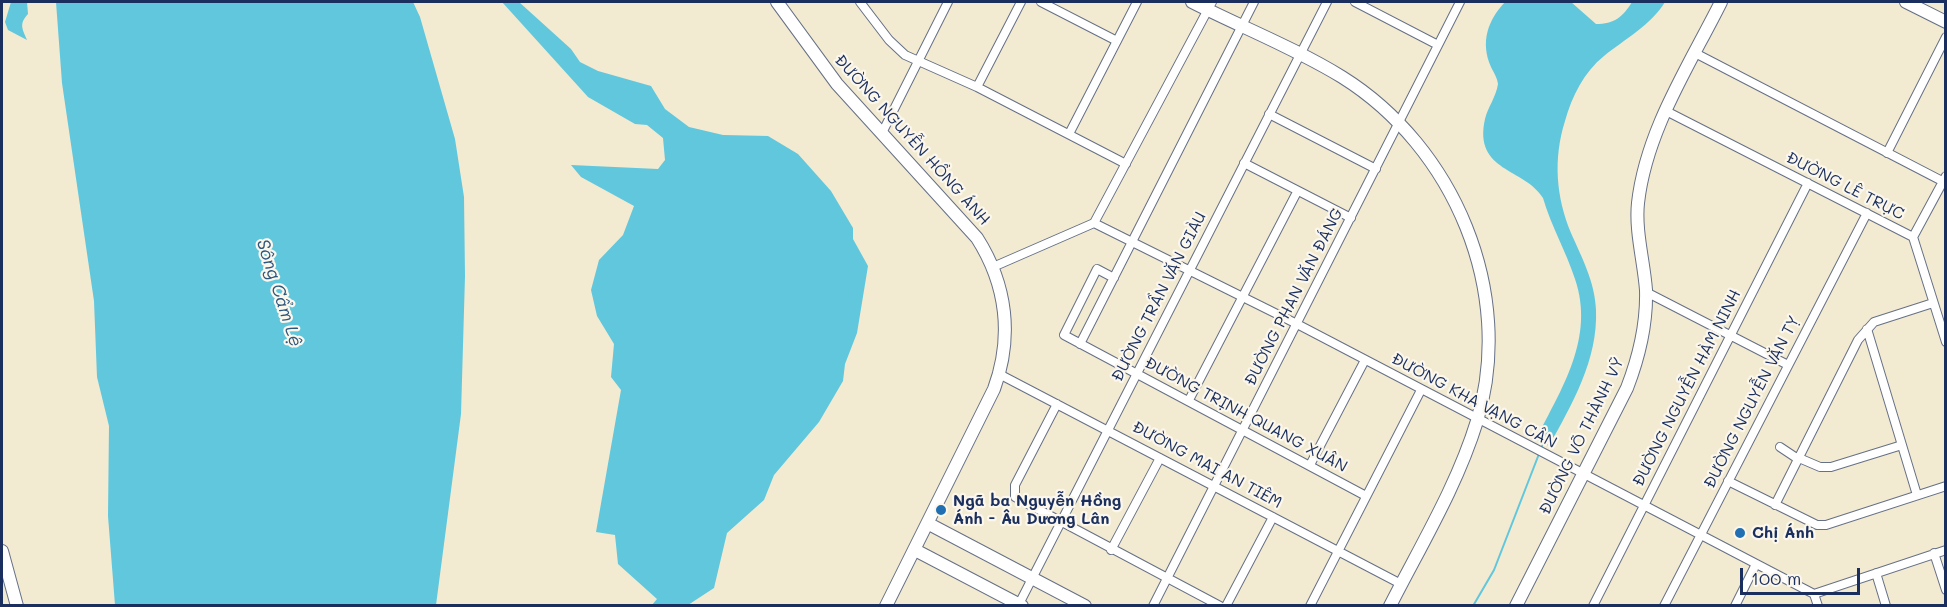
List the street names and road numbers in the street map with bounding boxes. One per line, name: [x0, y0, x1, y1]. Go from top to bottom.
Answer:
street label: ĐƯỜNG NGUYỄN HỒNG ÁNH: [830, 51, 994, 229]
street label: ĐƯỜNG LÊ TRỰC: [1783, 148, 1907, 224]
street label: ĐƯỜNG PHAN VĂN ĐÁNG: [1241, 205, 1347, 389]
street label: ĐƯỜNG TRẦN VĂN GIÀU: [1108, 209, 1210, 385]
street label: ĐƯỜNG NGUYỄN HÀM NINH: [1629, 286, 1745, 490]
street label: ĐƯỜNG NGUYỄN VĂN TỴ: [1700, 312, 1804, 492]
street label: ĐƯỜNG KHA VẠNG CÂN: [1388, 349, 1560, 453]
street label: ĐƯỜNG TRỊNH QUANG XUÂN: [1141, 353, 1351, 477]
street label: ĐƯỜNG VÕ THÀNH VỸ: [1535, 354, 1629, 518]
street label: ĐƯỜNG MAI AN TIÊM: [1129, 417, 1285, 513]

